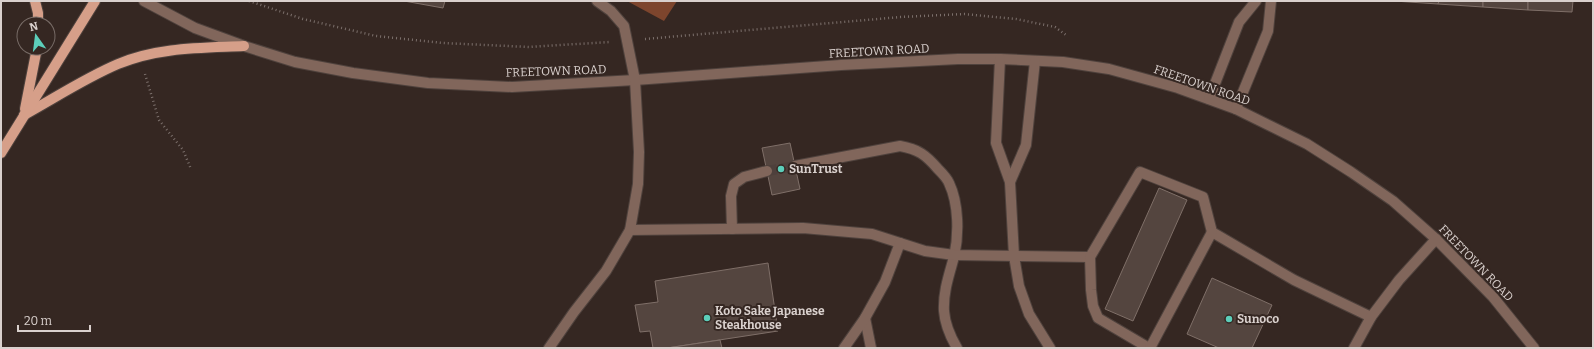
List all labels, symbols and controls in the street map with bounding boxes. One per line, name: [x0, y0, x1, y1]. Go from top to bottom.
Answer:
north arrow: [16, 16, 56, 56]
text: N: [28, 19, 40, 34]
street label: FREETOWN ROAD: [828, 41, 930, 61]
street label: FREETOWN ROAD: [505, 62, 607, 80]
street label: FREETOWN ROAD: [1152, 62, 1252, 108]
place label: SunTrust: [789, 162, 843, 176]
marker: SunTrust: [776, 164, 786, 174]
street label: FREETOWN ROAD: [1436, 222, 1516, 304]
place label: Koto Sake Japanese Steakhouse: [715, 304, 825, 332]
scale bar: [18, 307, 90, 333]
place label: Sunoco: [1237, 312, 1279, 326]
marker: Koto Sake Japanese Steakhouse: [702, 313, 712, 323]
text: 20 m: [24, 314, 53, 328]
marker: Sunoco: [1224, 314, 1234, 324]

